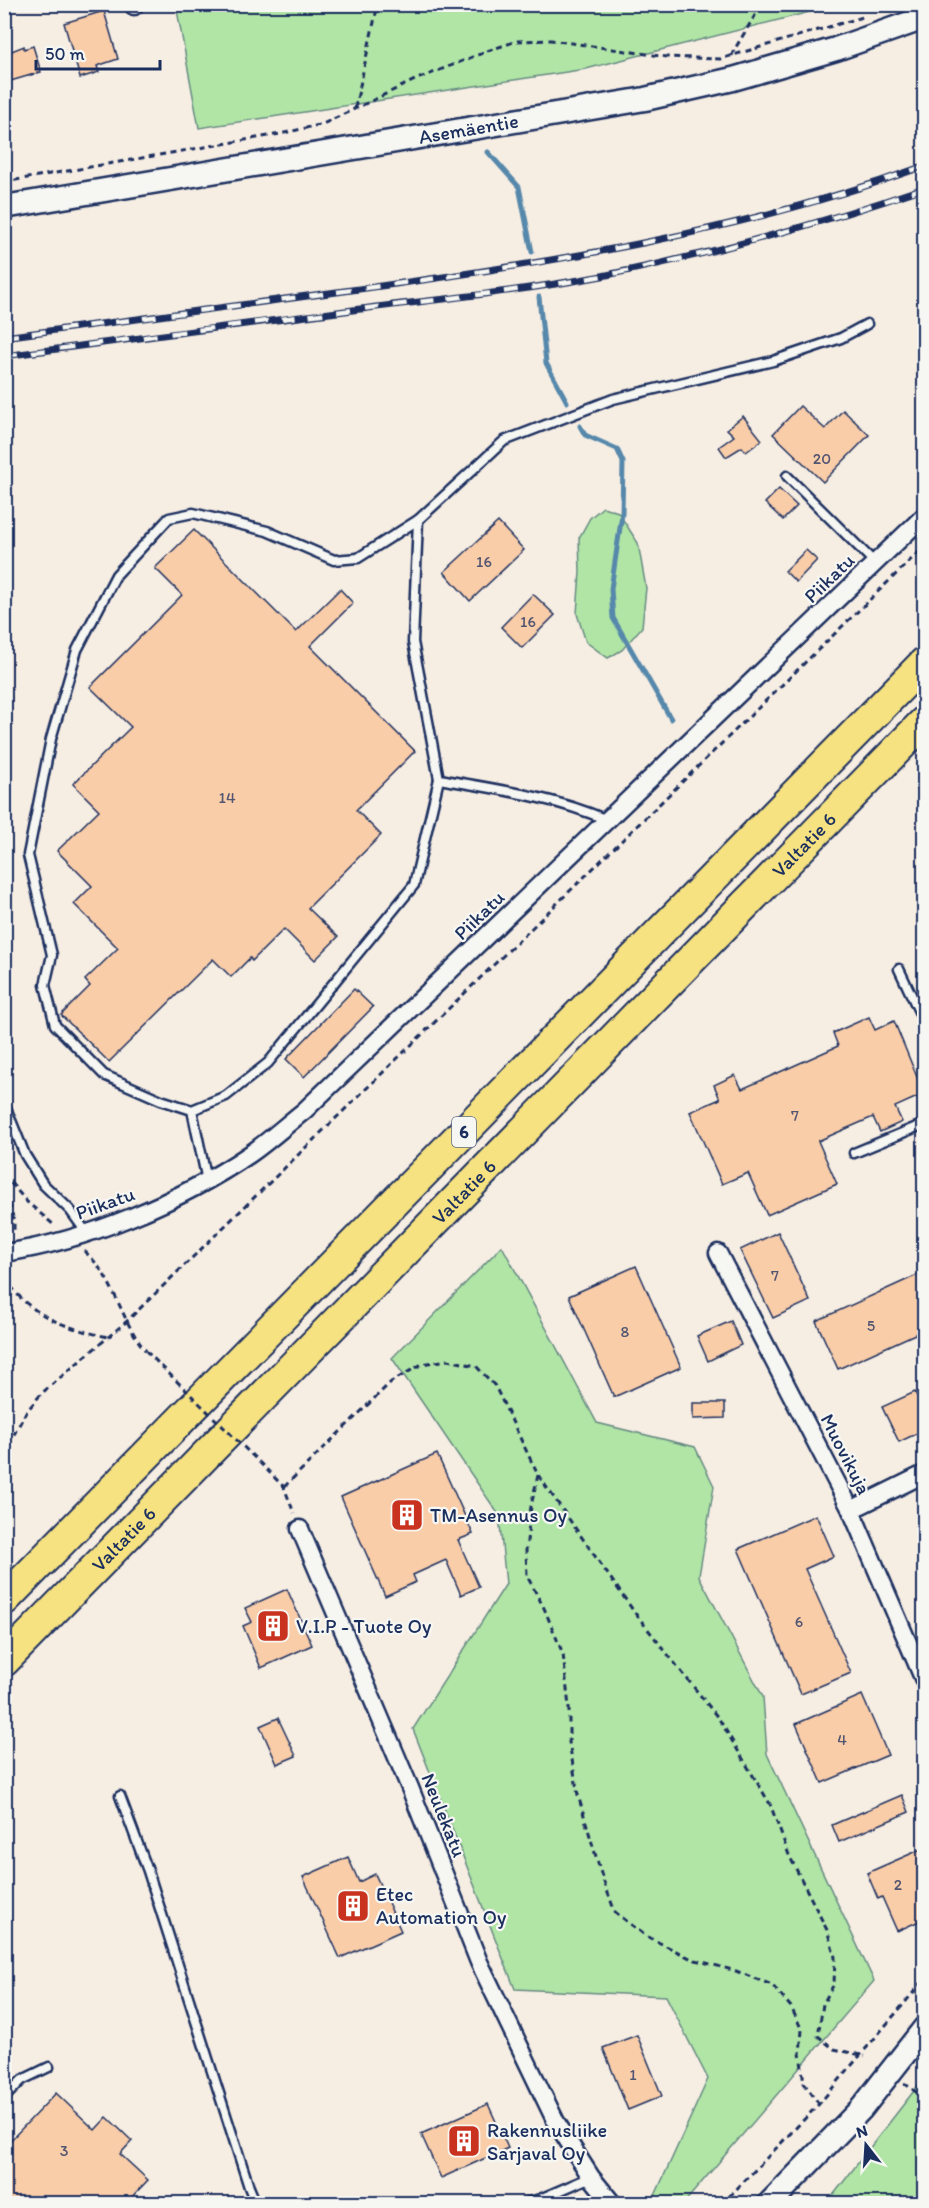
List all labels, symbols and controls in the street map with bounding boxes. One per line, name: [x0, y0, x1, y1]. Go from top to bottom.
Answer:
scale bar: [36, 33, 160, 71]
text: 50 m: [45, 43, 85, 65]
street label: Asemäentie: [417, 109, 520, 149]
house number: 20: [813, 449, 831, 468]
street label: Piikatu: [799, 548, 859, 608]
house number: 16: [476, 552, 492, 571]
house number: 16: [520, 612, 536, 631]
house number: 14: [218, 788, 236, 807]
street label: Valtatie 6: [767, 807, 841, 882]
street label: Piikatu: [449, 885, 509, 945]
house number: 7: [791, 1106, 799, 1125]
road number: 6: [452, 1117, 476, 1147]
street label: Valtatie 6: [427, 1154, 501, 1229]
street label: Piikatu: [72, 1181, 138, 1225]
house number: 7: [771, 1266, 779, 1285]
house number: 5: [867, 1316, 875, 1335]
house number: 8: [621, 1322, 630, 1341]
street label: Muovikuja: [815, 1410, 877, 1498]
building icon: TM-Asennus Oy: [389, 1497, 425, 1533]
street label: Valtatie 6: [87, 1501, 161, 1576]
place label: TM-Asennus Oy: [430, 1503, 567, 1527]
building icon: V.I.P - Tuote Oy: [255, 1608, 291, 1644]
house number: 6: [795, 1612, 803, 1631]
place label: V.I.P - Tuote Oy: [296, 1614, 432, 1638]
house number: 4: [837, 1730, 847, 1749]
street label: Neulekatu: [416, 1770, 472, 1861]
house number: 2: [894, 1875, 903, 1894]
place label: Etec Automation Oy: [376, 1882, 507, 1929]
building icon: Etec Automation Oy: [335, 1888, 371, 1924]
house number: 1: [629, 2065, 637, 2084]
north arrow: [836, 2115, 896, 2175]
place label: Rakennusliike Sarjaval Oy: [487, 2118, 607, 2165]
text: N: [854, 2120, 870, 2142]
building icon: Rakennusliike Sarjaval Oy: [446, 2123, 482, 2159]
house number: 3: [60, 2141, 69, 2160]

